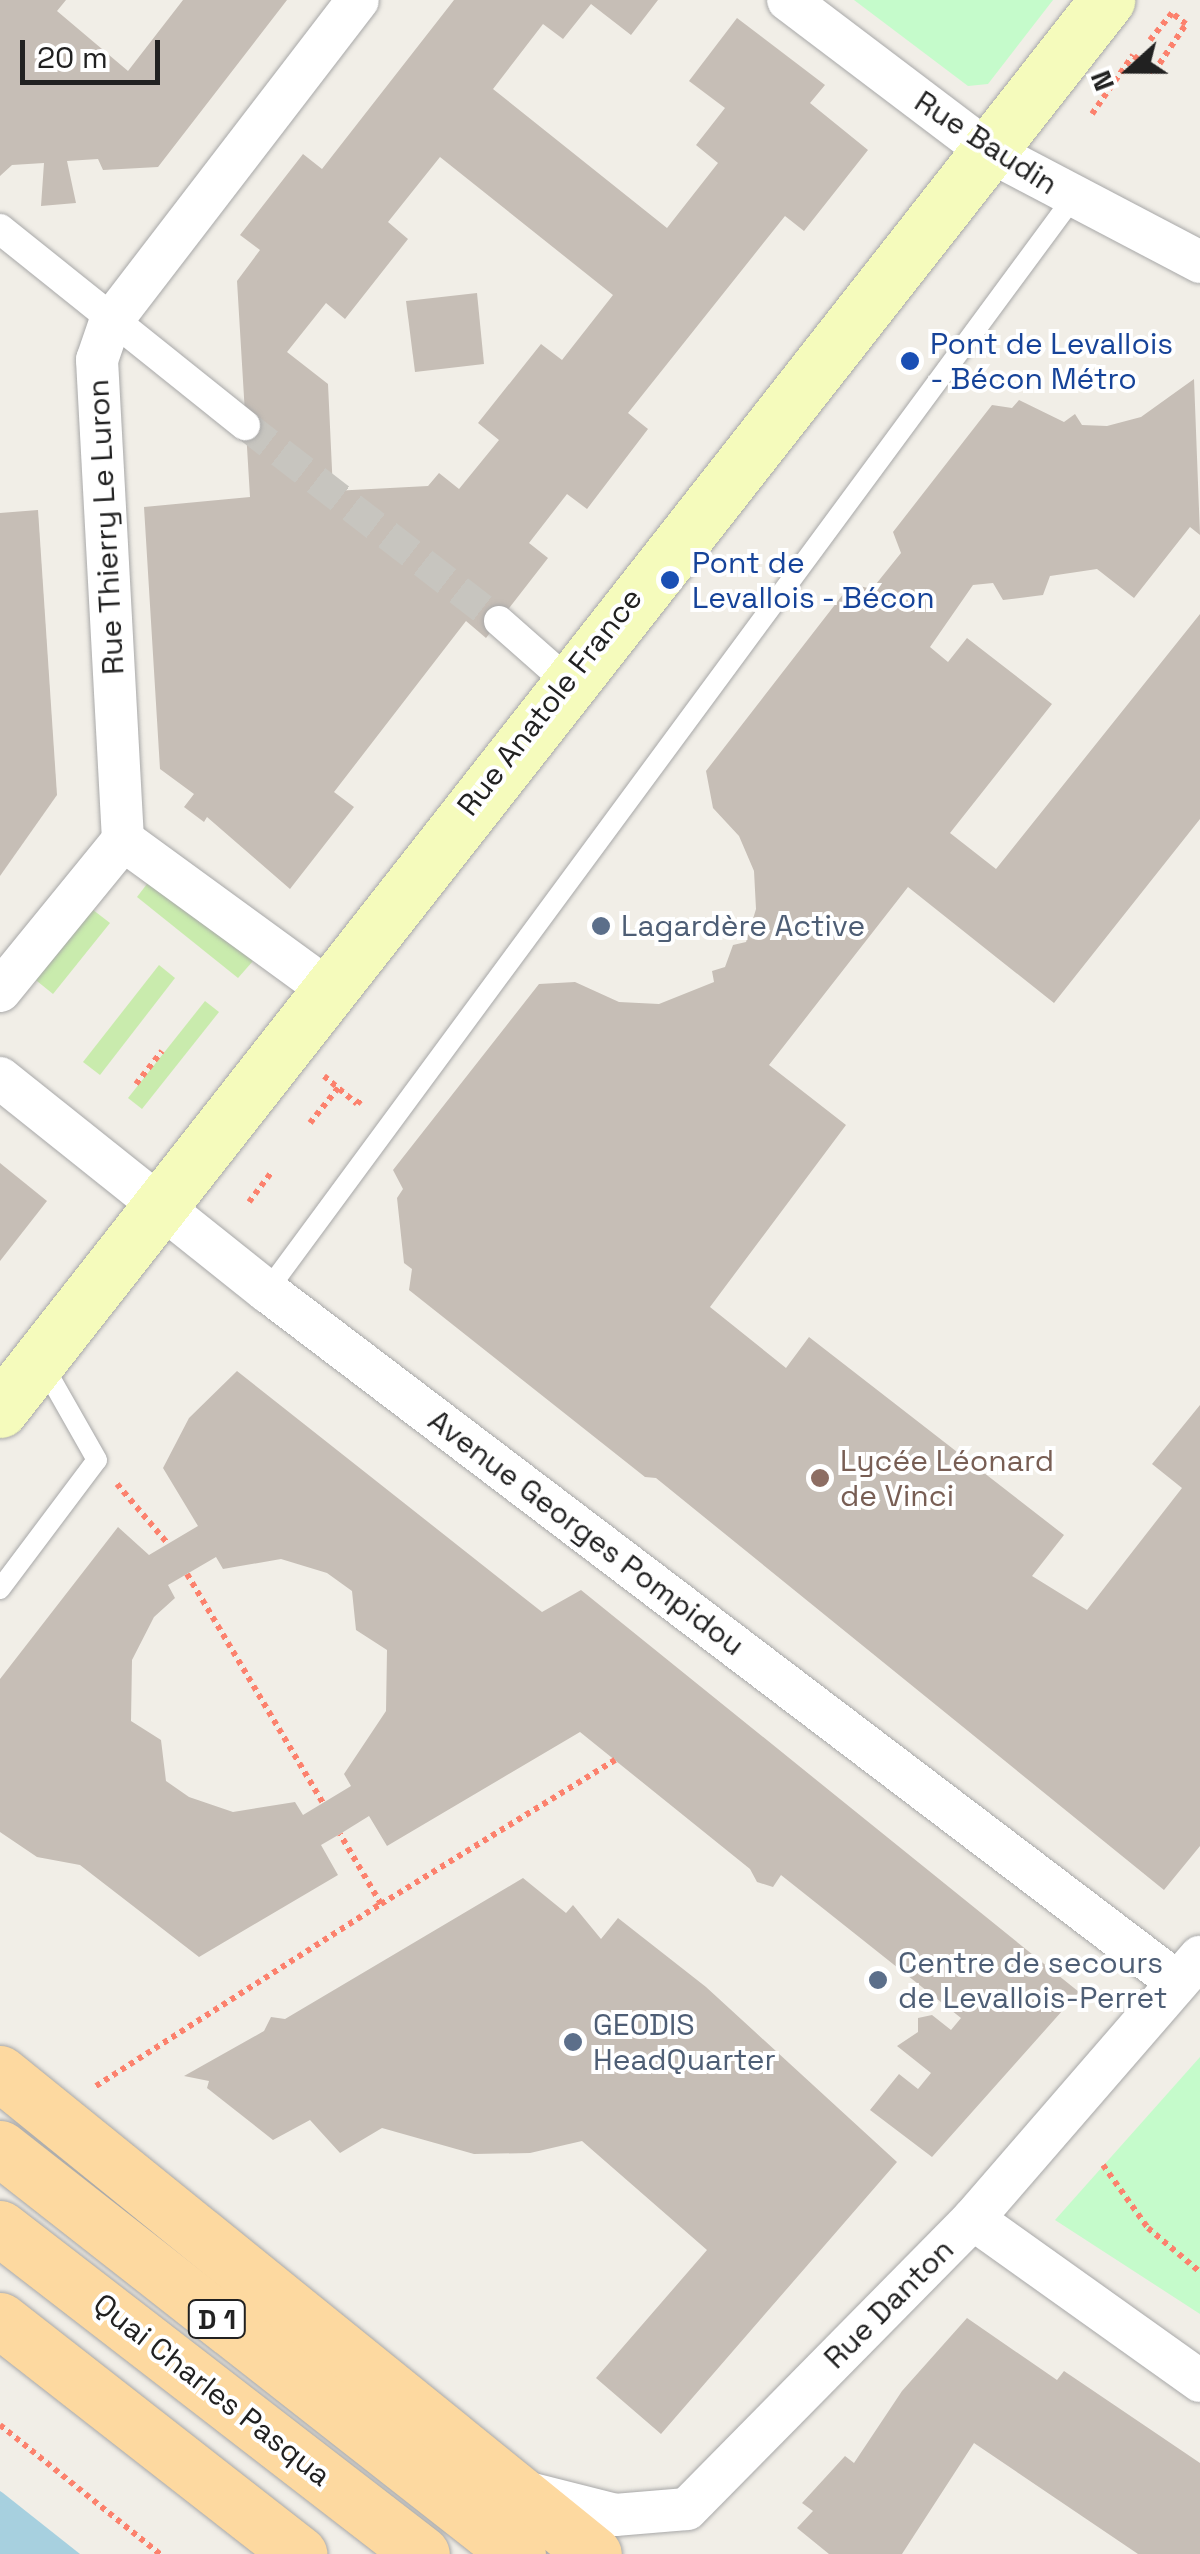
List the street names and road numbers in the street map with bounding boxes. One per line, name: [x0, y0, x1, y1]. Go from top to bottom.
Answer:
street label: Rue Baudin: [908, 84, 1064, 202]
street label: Rue Thierry Le Luron: [80, 378, 132, 676]
street label: Rue Anatole France: [450, 581, 650, 823]
street label: Avenue Georges Pompidou: [421, 1403, 751, 1663]
street label: Rue Danton: [817, 2232, 961, 2376]
street label: Quai Charles Pasqua: [86, 2286, 338, 2494]
road number: D 1: [187, 2296, 247, 2342]

